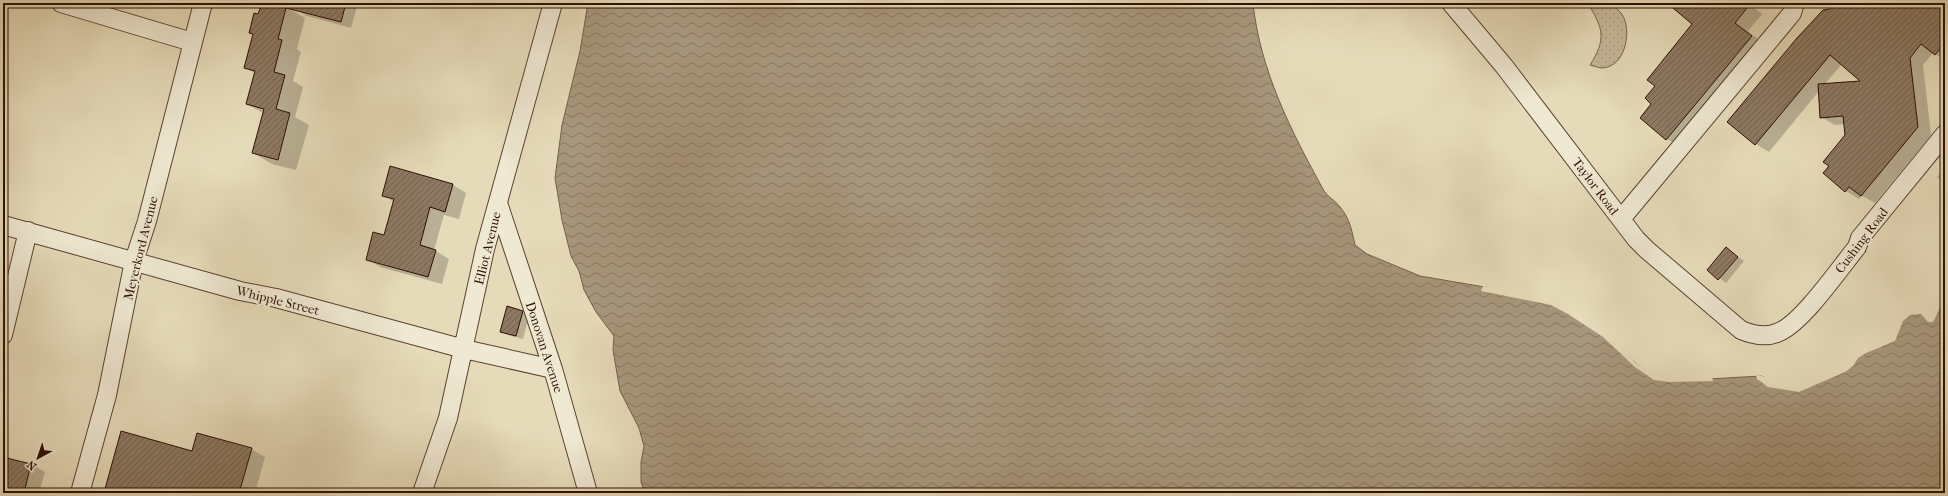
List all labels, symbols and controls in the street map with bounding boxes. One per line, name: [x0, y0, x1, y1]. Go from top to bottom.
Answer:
street label: Taylor Road: [1569, 155, 1622, 219]
street label: Meyerkord Avenue: [120, 194, 161, 302]
street label: Cushing Road: [1832, 204, 1891, 276]
street label: Elliot Avenue: [471, 209, 504, 286]
street label: Whipple Street: [234, 283, 321, 318]
street label: Donovan Avenue: [523, 300, 567, 395]
north arrow: [18, 438, 58, 478]
text: N: [24, 457, 39, 473]

